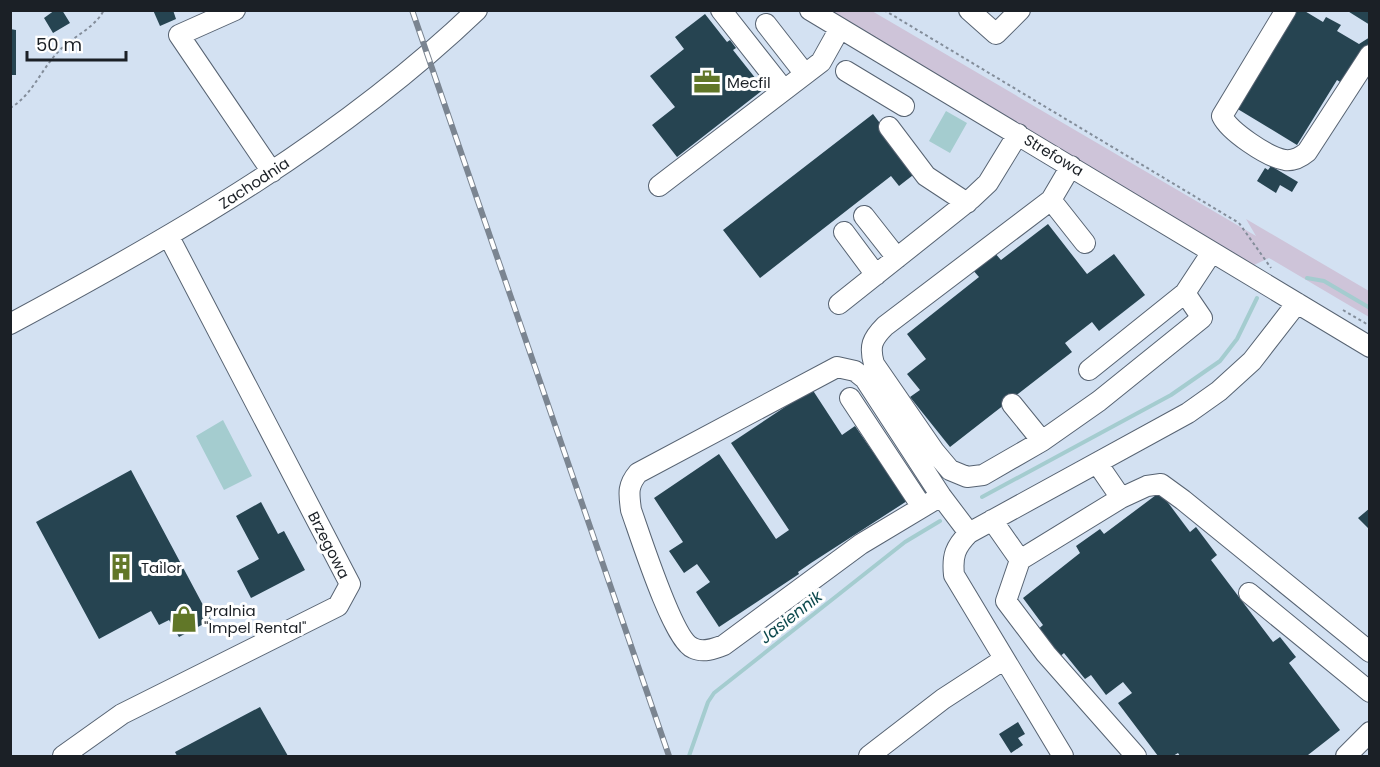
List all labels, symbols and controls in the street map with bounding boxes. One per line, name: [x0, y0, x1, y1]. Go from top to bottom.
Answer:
scale bar: [27, 24, 126, 62]
text: 50 m: [36, 32, 82, 57]
office icon: Mecfil: [692, 67, 722, 97]
place label: Mecfil: [727, 72, 771, 93]
street label: Strefowa: [1020, 129, 1088, 181]
street label: Zachodnia: [215, 152, 293, 214]
street label: Brzegowa: [303, 508, 355, 582]
building icon: Tailor: [106, 552, 136, 582]
place label: Tailor: [141, 557, 182, 578]
water label: Jasiennik: [755, 585, 828, 649]
place label: Pralnia "Impel Rental": [204, 600, 306, 638]
shop icon: Pralnia "Impel Rental": [169, 604, 199, 634]

